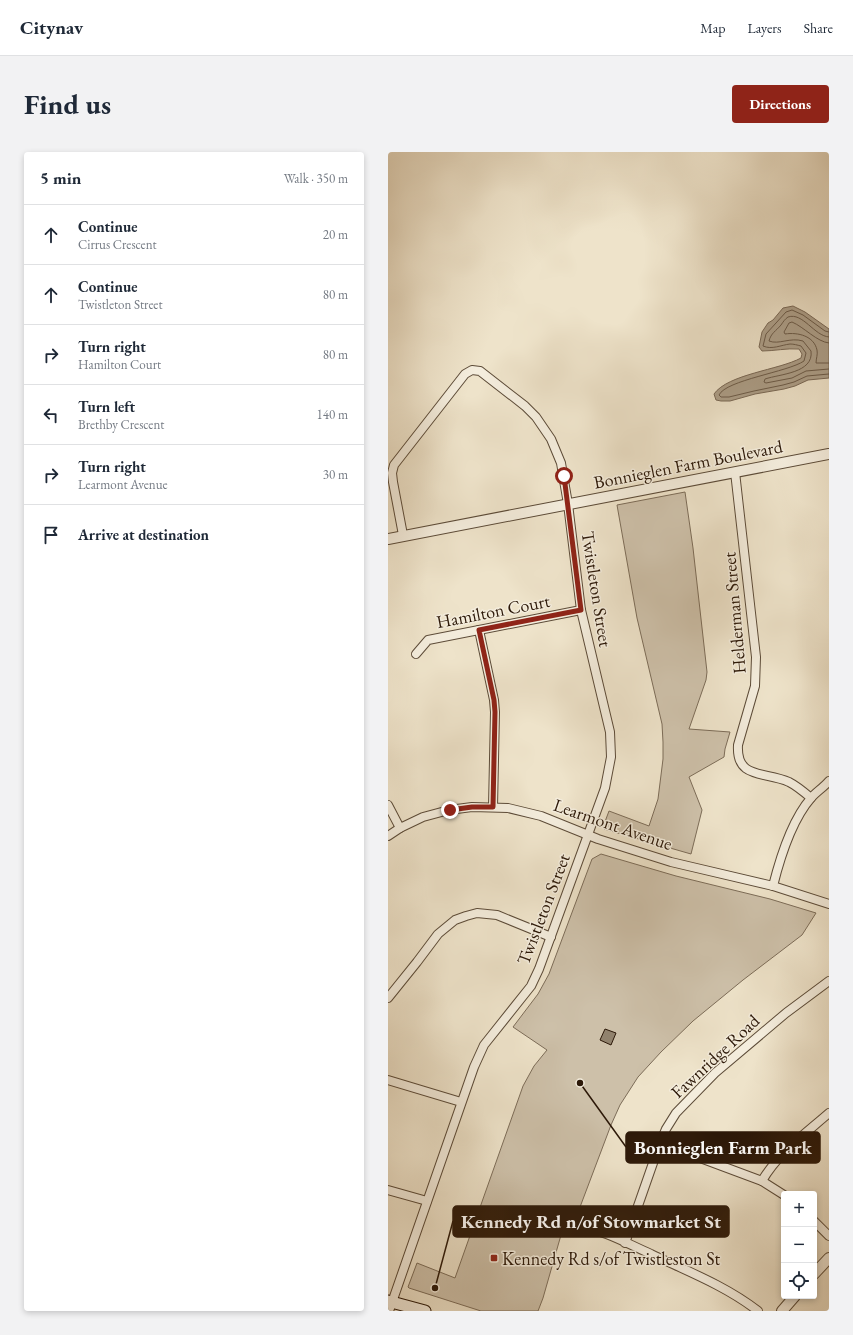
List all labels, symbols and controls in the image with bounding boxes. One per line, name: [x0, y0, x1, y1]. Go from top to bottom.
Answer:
text: Citynav: [20, 15, 83, 40]
text: Map: [700, 19, 725, 37]
text: Layers: [747, 19, 782, 37]
text: Share: [804, 19, 833, 37]
button: Directions: [732, 85, 829, 123]
text: Find us: [24, 86, 111, 122]
text: 5 min: [40, 167, 81, 189]
text: Walk · 350 m: [284, 170, 348, 187]
text: Continue: [78, 217, 138, 236]
icon: ahead: [40, 224, 62, 246]
text: 20 m: [323, 226, 348, 243]
text: Cirrus Crescent: [78, 236, 157, 253]
text: Continue: [78, 277, 138, 296]
icon: ahead: [40, 284, 62, 306]
text: 80 m: [323, 286, 348, 303]
text: Twistleton Street: [78, 296, 163, 313]
text: Turn right: [78, 337, 146, 356]
icon: right: [40, 344, 62, 366]
text: 80 m: [323, 346, 348, 363]
text: Hamilton Court: [78, 356, 161, 373]
text: Turn left: [78, 397, 135, 416]
icon: left: [40, 404, 62, 426]
text: 140 m: [317, 406, 348, 423]
text: Brethby Crescent: [78, 416, 164, 433]
street label: Bonnieglen Farm Boulevard: [592, 434, 785, 494]
text: Turn right: [78, 457, 146, 476]
icon: right: [40, 464, 62, 486]
text: 30 m: [323, 466, 348, 483]
route start: [555, 467, 573, 485]
text: Learmont Avenue: [78, 476, 168, 493]
icon: arrive: [40, 524, 62, 546]
text: Arrive at destination: [78, 525, 209, 544]
street label: Twistleton Street: [576, 529, 618, 649]
street label: Helderman Street: [717, 551, 751, 675]
street label: Hamilton Court: [434, 589, 552, 633]
street label: Learmont Avenue: [551, 793, 675, 855]
route end: [441, 801, 459, 819]
street label: Twistleton Street: [511, 850, 575, 968]
street label: Fawnridge Road: [666, 1008, 765, 1103]
callout: Bonnieglen Farm Park: [626, 1132, 820, 1163]
text: Bonnieglen Farm Park: [634, 1135, 813, 1160]
map controls: [781, 1191, 817, 1299]
button: +: [781, 1191, 817, 1227]
callout: Kennedy Rd n/of Stowmarket St: [453, 1206, 729, 1237]
text: Kennedy Rd n/of Stowmarket St: [461, 1209, 721, 1234]
button: −: [781, 1227, 817, 1263]
place label: Kennedy Rd s/of Twistleston St: [502, 1247, 721, 1270]
marker: Kennedy Rd s/of Twistleston St: [489, 1253, 499, 1263]
button: locate: [781, 1263, 817, 1299]

